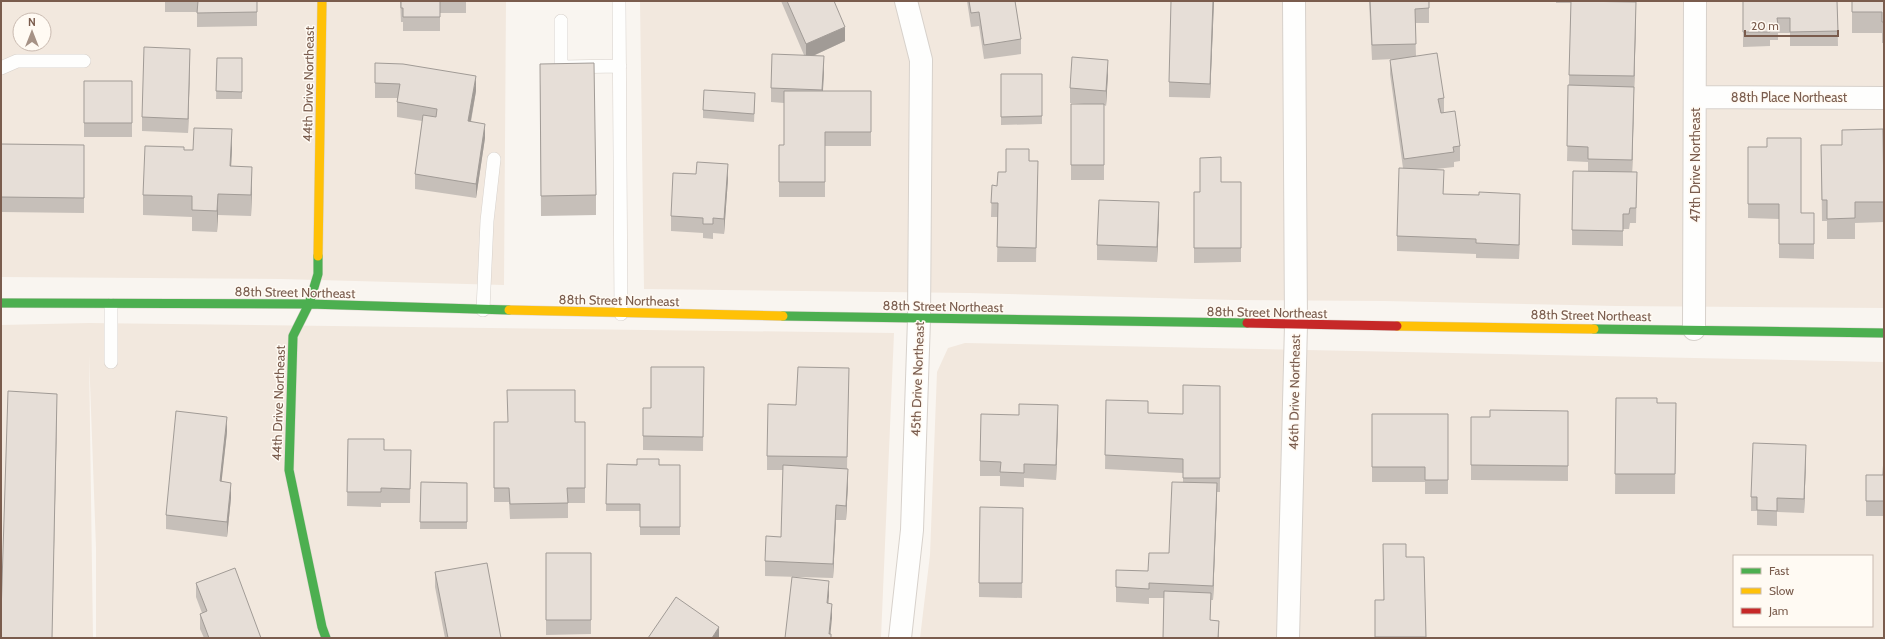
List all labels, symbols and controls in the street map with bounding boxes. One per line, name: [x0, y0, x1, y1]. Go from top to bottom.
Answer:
north arrow: [12, 12, 52, 52]
scale bar: [1745, 12, 1838, 38]
text: N: [28, 15, 36, 29]
text: 20 m: [1751, 18, 1779, 33]
street label: 44th Drive Northeast: [299, 25, 317, 142]
street label: 88th Place Northeast: [1731, 89, 1848, 105]
street label: 47th Drive Northeast: [1687, 107, 1703, 222]
street label: 88th Street Northeast: [234, 283, 356, 301]
street label: 88th Street Northeast: [558, 291, 680, 309]
street label: 88th Street Northeast: [882, 297, 1004, 315]
street label: 88th Street Northeast: [1206, 303, 1328, 321]
street label: 88th Street Northeast: [1530, 306, 1652, 324]
street label: 45th Drive Northeast: [907, 320, 927, 437]
street label: 46th Drive Northeast: [1285, 333, 1303, 450]
street label: 44th Drive Northeast: [268, 344, 288, 461]
legend: [1733, 555, 1873, 627]
text: Fast: [1769, 563, 1789, 578]
text: Slow: [1769, 583, 1794, 598]
text: Jam: [1768, 603, 1788, 618]

